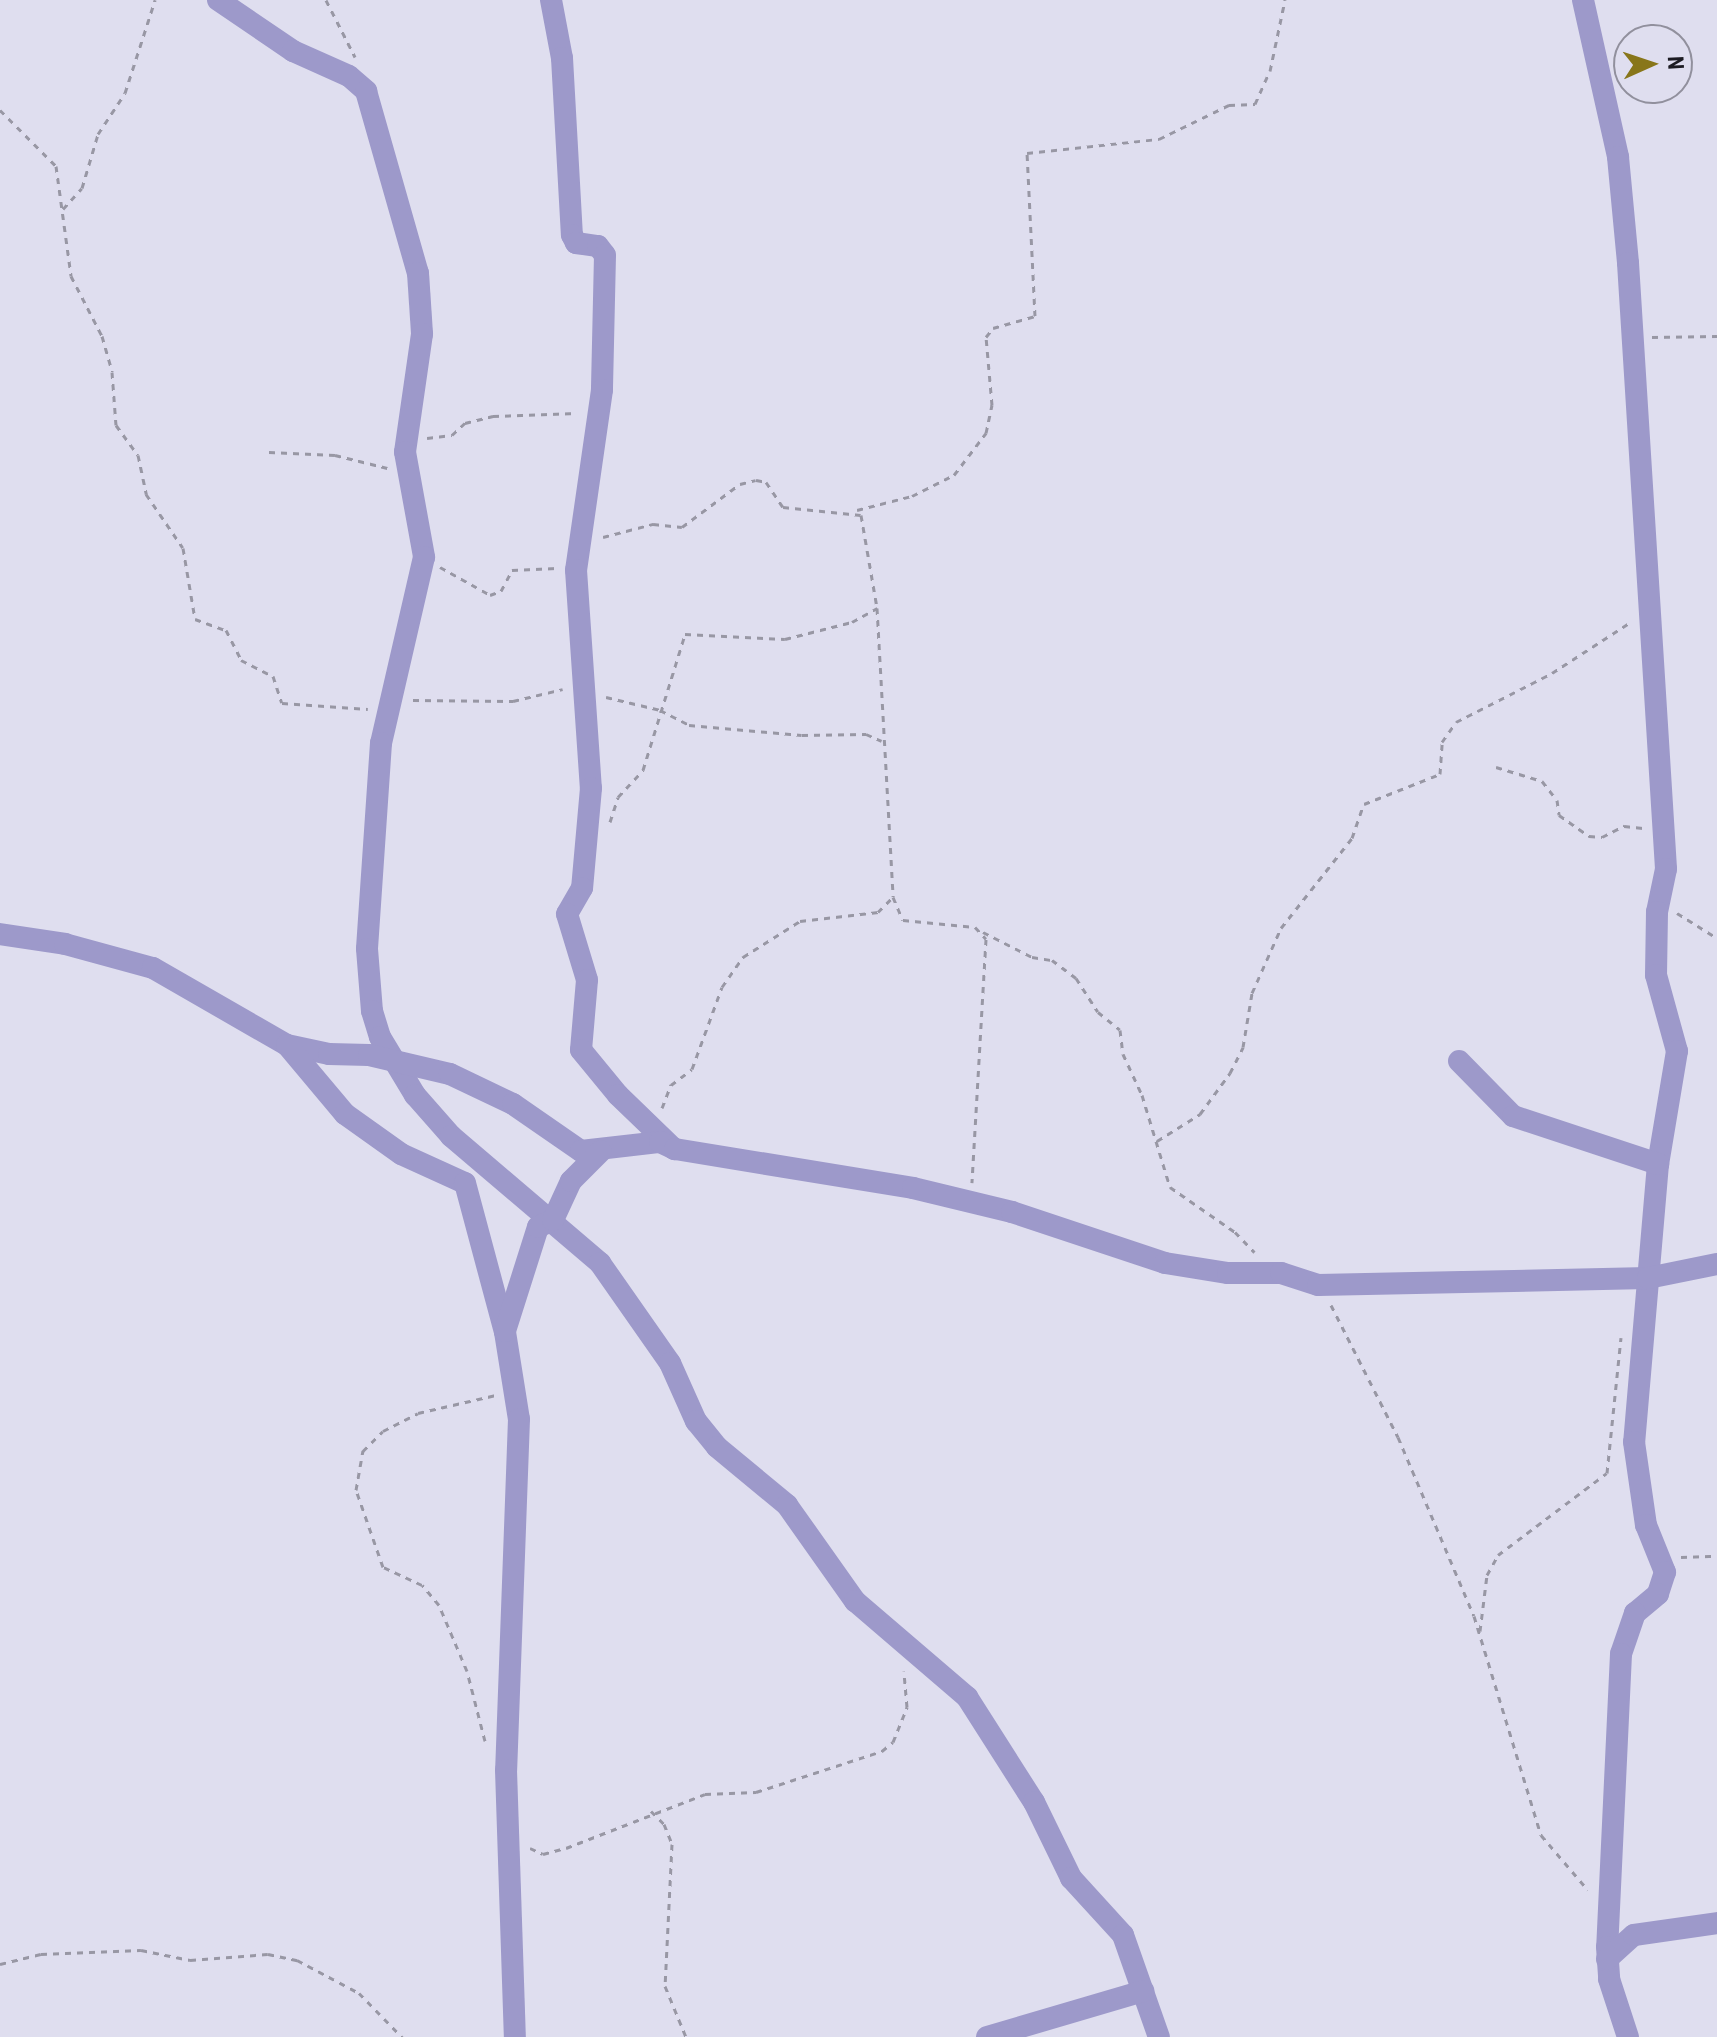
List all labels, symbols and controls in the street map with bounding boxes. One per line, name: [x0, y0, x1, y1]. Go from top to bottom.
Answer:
north arrow: [1613, 24, 1693, 104]
text: N: [1663, 55, 1688, 70]

